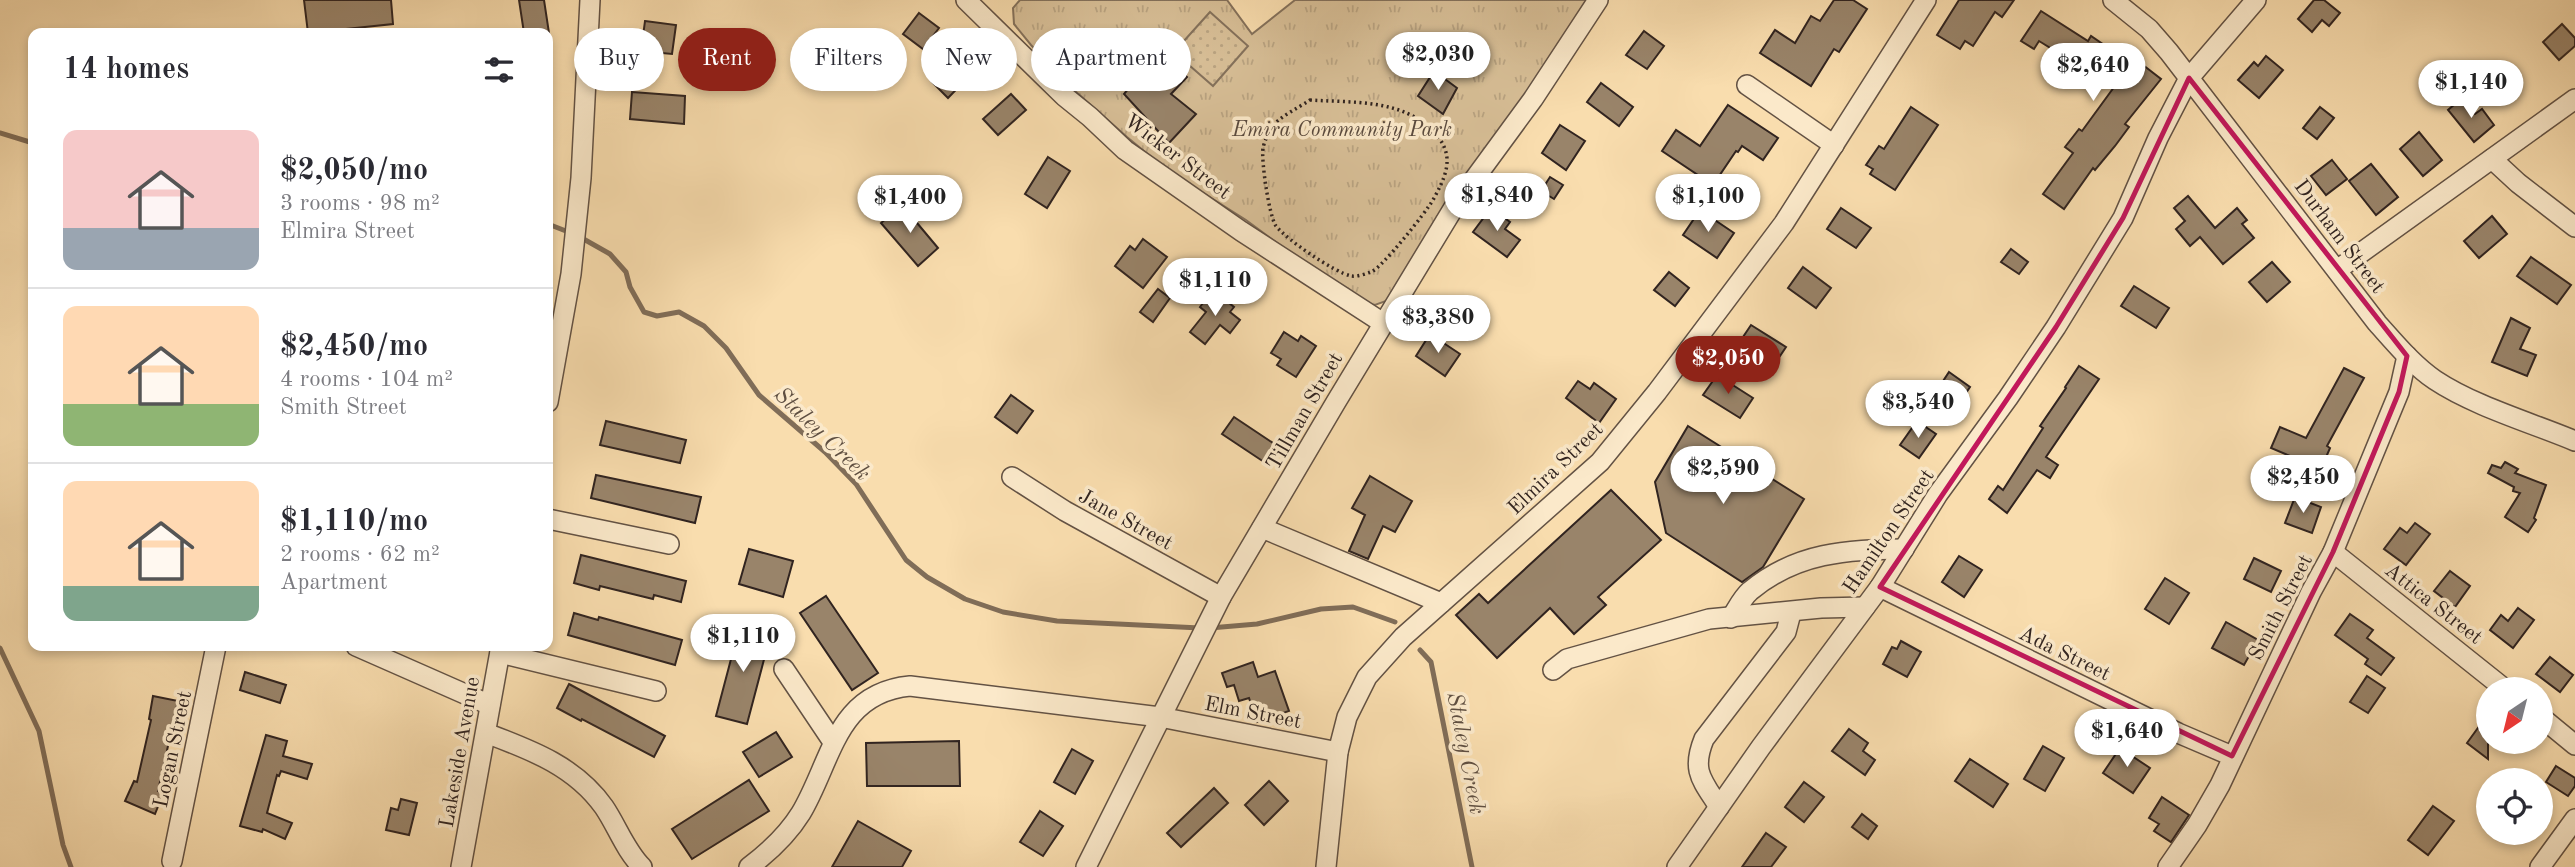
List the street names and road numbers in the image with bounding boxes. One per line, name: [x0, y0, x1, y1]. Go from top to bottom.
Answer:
street label: Wicker Street: [1120, 111, 1234, 204]
street label: Durham Street: [2289, 176, 2388, 298]
street label: Tillman Street: [1263, 349, 1347, 474]
street label: Elmira Street: [1504, 419, 1608, 519]
street label: Hamilton Street: [1840, 466, 1939, 598]
street label: Jane Street: [1075, 486, 1176, 555]
street label: Smith Street: [2246, 551, 2317, 664]
street label: Attica Street: [2380, 560, 2486, 649]
street label: Ada Street: [2015, 623, 2113, 685]
street label: Lakeside Avenue: [437, 675, 484, 829]
street label: Logan Street: [151, 689, 196, 810]
street label: Elm Street: [1202, 694, 1303, 733]

